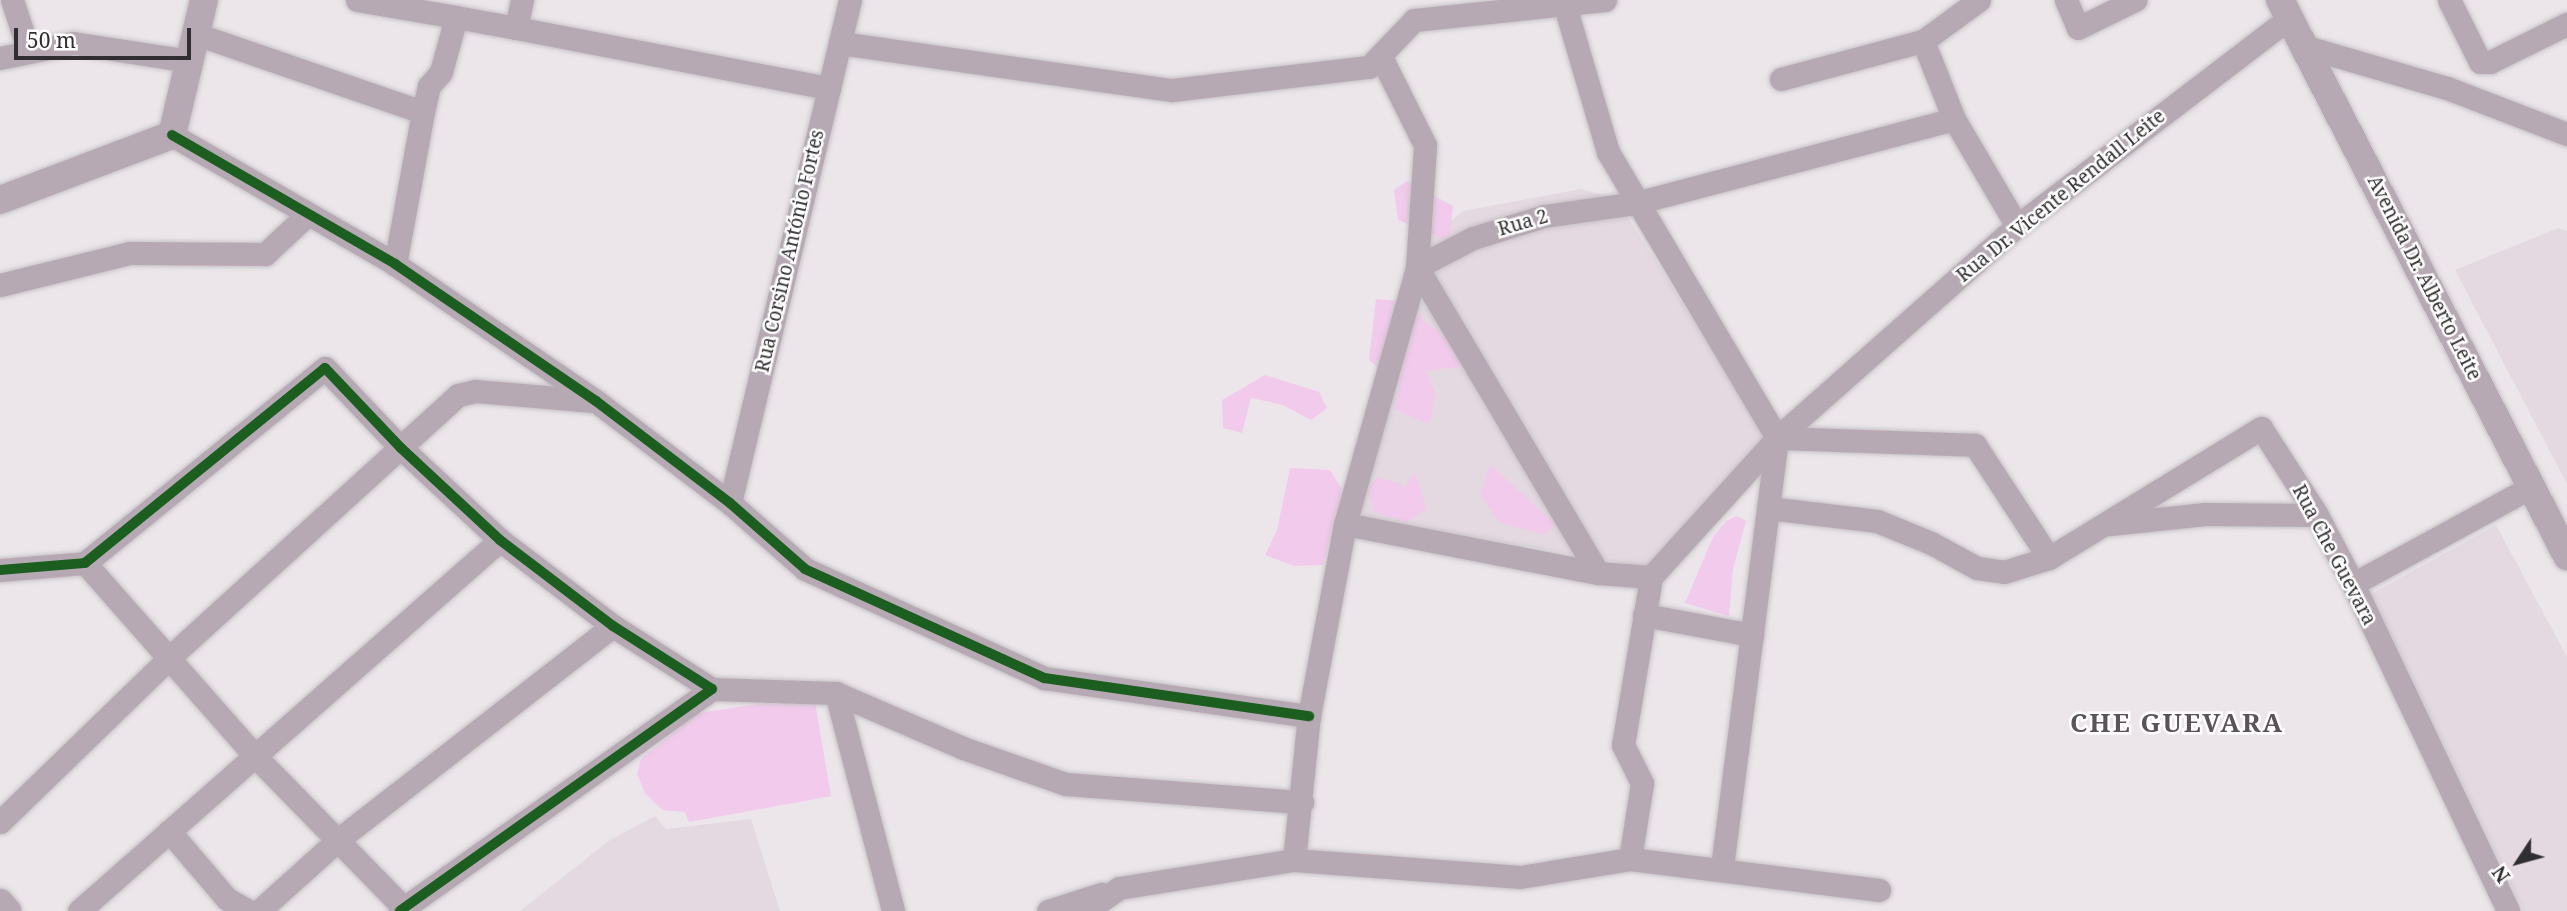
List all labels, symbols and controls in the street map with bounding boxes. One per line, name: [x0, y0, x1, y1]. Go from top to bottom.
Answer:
scale bar: [18, 14, 194, 58]
text: 50 m: [27, 26, 76, 54]
street label: Rua Dr. Vicente Rendall Leite: [1952, 105, 2170, 287]
street label: Rua Corsino António Fortes: [751, 128, 829, 374]
street label: Avenida Dr. Alberto Leite: [2362, 172, 2486, 384]
street label: Rua 2: [1495, 205, 1551, 241]
street label: Rua Che Guevara: [2287, 481, 2381, 629]
district label: CHE GUEVARA: [2071, 707, 2283, 739]
north arrow: [2483, 827, 2553, 897]
text: N: [2486, 861, 2516, 888]

